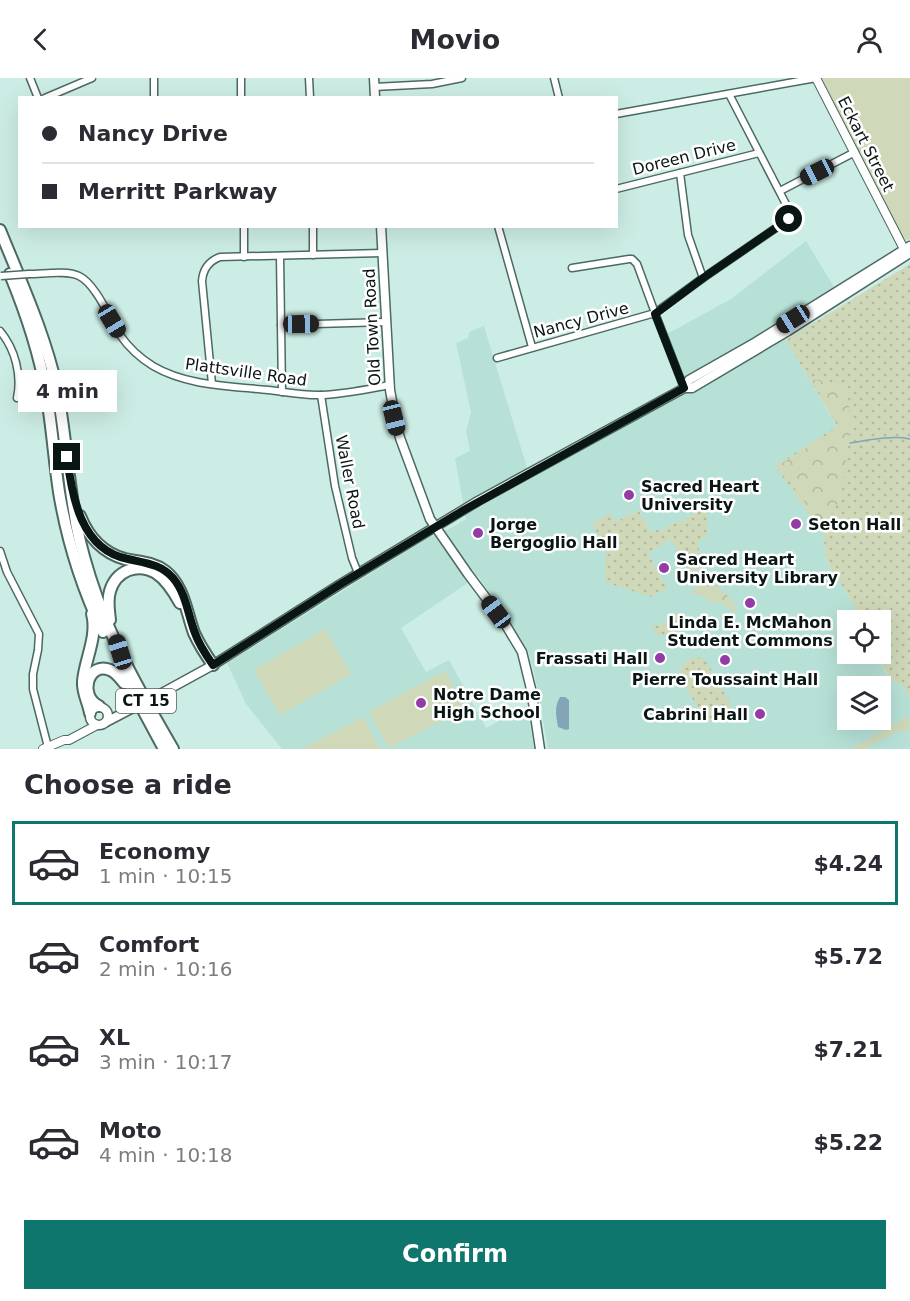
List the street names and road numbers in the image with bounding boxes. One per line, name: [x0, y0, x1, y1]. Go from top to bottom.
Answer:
street label: Eckart Street: [834, 93, 898, 195]
street label: Doreen Drive: [630, 135, 738, 179]
street label: Old Town Road: [359, 268, 385, 386]
street label: Nancy Drive: [531, 298, 631, 342]
street label: Plattsville Road: [184, 354, 308, 390]
street label: Waller Road: [332, 433, 368, 531]
road number: CT 15: [116, 689, 176, 713]

